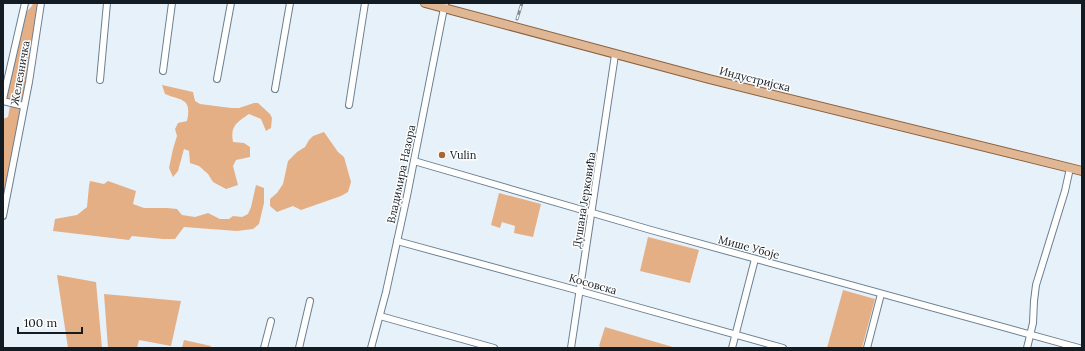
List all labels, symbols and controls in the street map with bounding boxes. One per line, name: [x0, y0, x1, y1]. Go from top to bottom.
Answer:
street label: Железничка: [7, 39, 33, 106]
street label: Индустријска: [718, 63, 792, 95]
street label: Владимира Назора: [384, 123, 418, 225]
place label: Vulin: [449, 148, 477, 162]
marker: Vulin: [437, 150, 447, 160]
street label: Душана Јерковића: [569, 151, 599, 249]
street label: Мише Убоје: [717, 232, 781, 262]
street label: Косовска: [567, 270, 619, 298]
scale bar: [18, 309, 82, 335]
text: 100 m: [24, 315, 57, 330]

